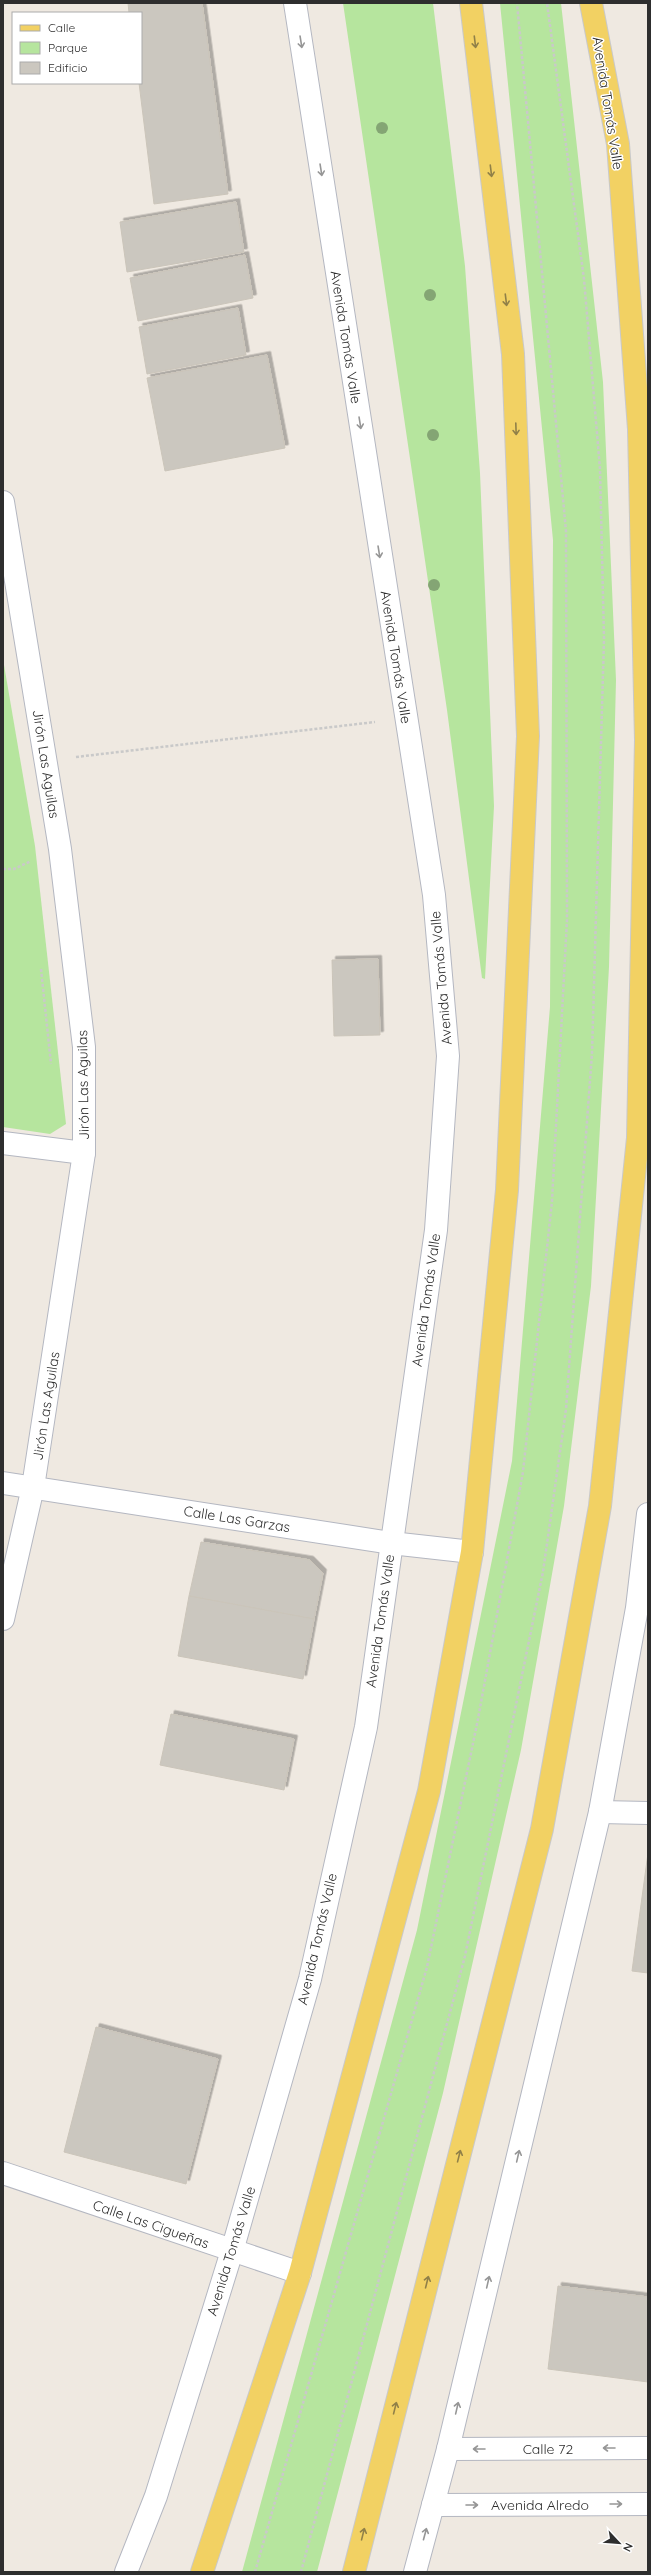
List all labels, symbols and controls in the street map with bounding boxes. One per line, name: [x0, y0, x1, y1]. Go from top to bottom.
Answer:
legend: [12, 12, 142, 84]
text: Calle: [48, 20, 76, 35]
one-way arrow: [297, 35, 305, 48]
one-way arrow: [472, 35, 479, 48]
street label: Avenida Tomás Valle: [589, 35, 627, 171]
text: Parque: [48, 40, 88, 55]
text: Edificio: [48, 60, 88, 75]
one-way arrow: [317, 163, 325, 176]
one-way arrow: [487, 164, 495, 177]
street label: Avenida Tomás Valle: [327, 269, 365, 405]
one-way arrow: [502, 293, 510, 306]
one-way arrow: [356, 416, 364, 429]
one-way arrow: [512, 422, 519, 435]
one-way arrow: [376, 545, 384, 558]
street label: Avenida Tomás Valle: [377, 589, 415, 725]
street label: Jirón Las Aguilas: [29, 708, 63, 820]
street label: Avenida Tomás Valle: [426, 910, 456, 1046]
street label: Jirón Las Aguilas: [73, 1030, 93, 1140]
street label: Avenida Tomás Valle: [408, 1232, 444, 1368]
street label: Jirón Las Aguilas: [29, 1350, 63, 1462]
street label: Calle Las Garzas: [182, 1502, 292, 1536]
street label: Avenida Tomás Valle: [362, 1553, 398, 1689]
street label: Avenida Tomás Valle: [293, 1871, 341, 2007]
one-way arrow: [515, 2149, 522, 2162]
one-way arrow: [456, 2150, 464, 2163]
street label: Avenida Tomás Valle: [203, 2184, 259, 2318]
street label: Calle Las Cigueñas: [91, 2196, 211, 2252]
one-way arrow: [424, 2276, 432, 2289]
one-way arrow: [484, 2276, 492, 2289]
one-way arrow: [392, 2402, 400, 2415]
one-way arrow: [454, 2402, 462, 2415]
street label: Calle 72: [523, 2440, 574, 2458]
one-way arrow: [603, 2444, 616, 2452]
one-way arrow: [473, 2445, 486, 2453]
street label: Avenida Alredo: [491, 2496, 589, 2514]
one-way arrow: [609, 2500, 622, 2508]
one-way arrow: [465, 2501, 478, 2509]
north arrow: [599, 2523, 639, 2563]
one-way arrow: [360, 2528, 368, 2541]
one-way arrow: [422, 2528, 429, 2541]
text: N: [620, 2541, 636, 2554]

